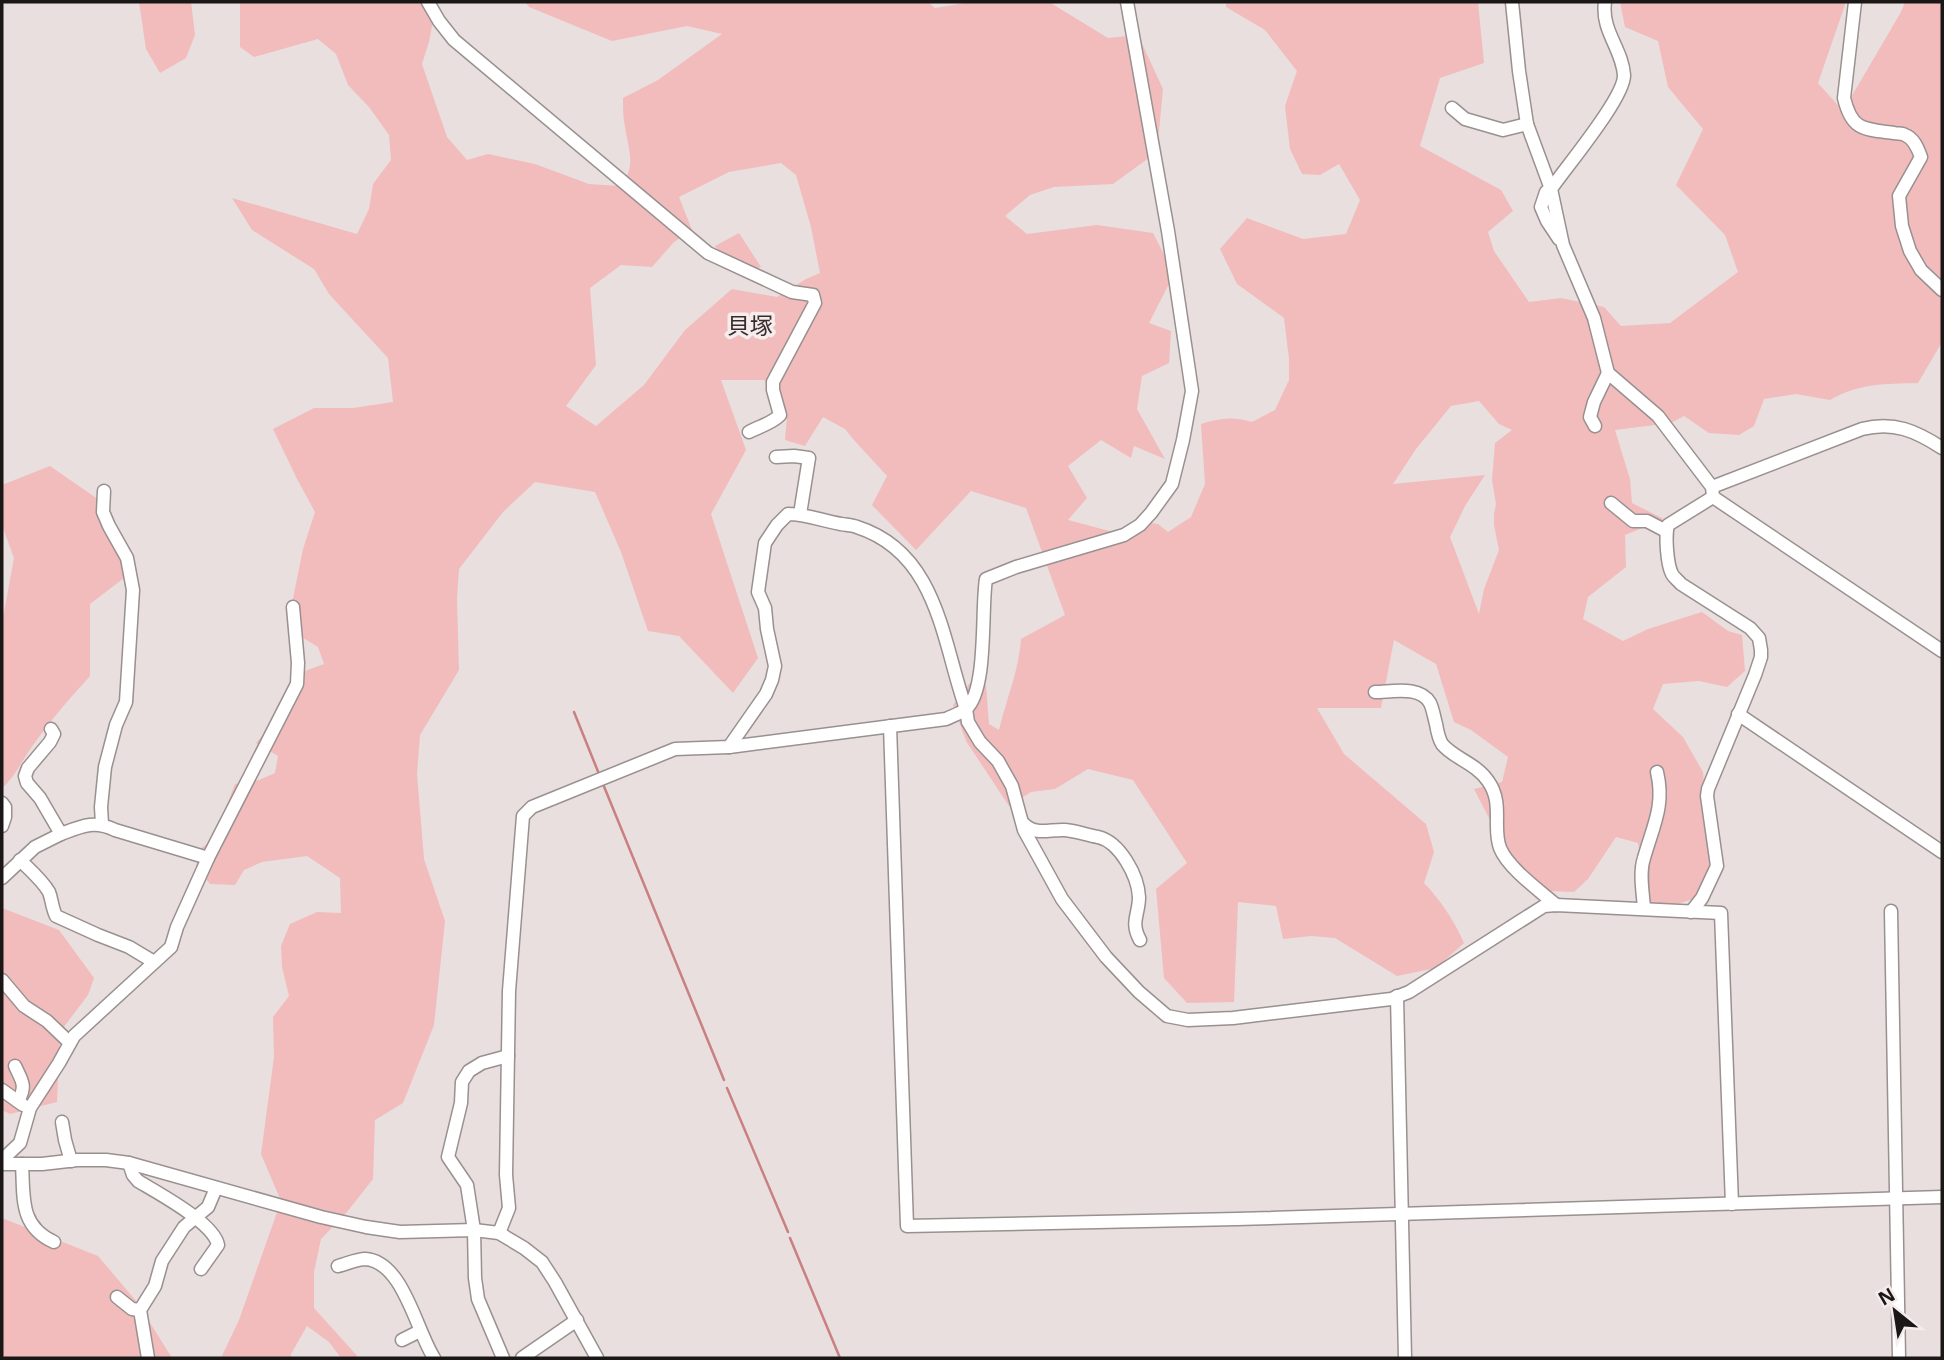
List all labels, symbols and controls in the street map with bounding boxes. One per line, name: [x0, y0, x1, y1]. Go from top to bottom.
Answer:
district label: 貝塚: [727, 309, 773, 341]
north arrow: [1860, 1276, 1930, 1346]
text: N: [1873, 1281, 1900, 1311]

